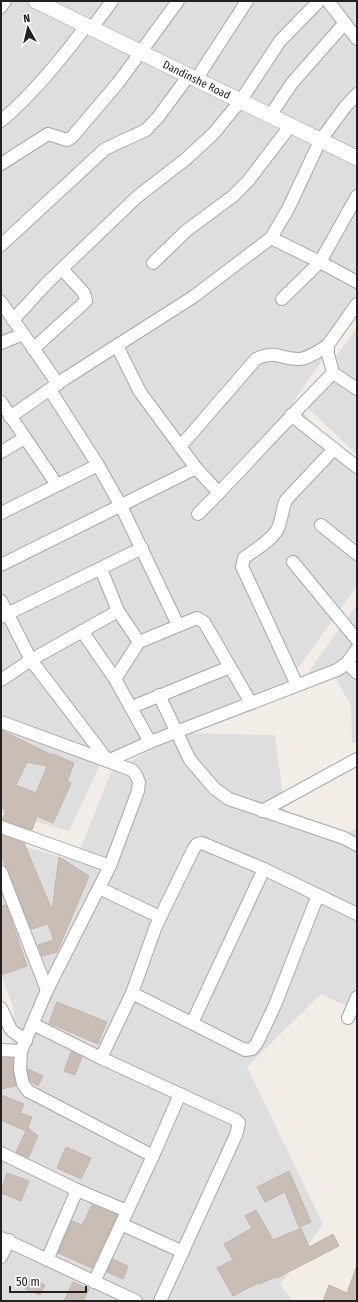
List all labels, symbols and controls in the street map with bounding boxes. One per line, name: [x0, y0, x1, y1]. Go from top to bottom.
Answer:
north arrow: [8, 8, 48, 48]
text: N: [23, 12, 31, 25]
street label: Dandinshe Road: [161, 58, 232, 102]
scale bar: [10, 1268, 86, 1294]
text: 50 m: [16, 1275, 40, 1289]

